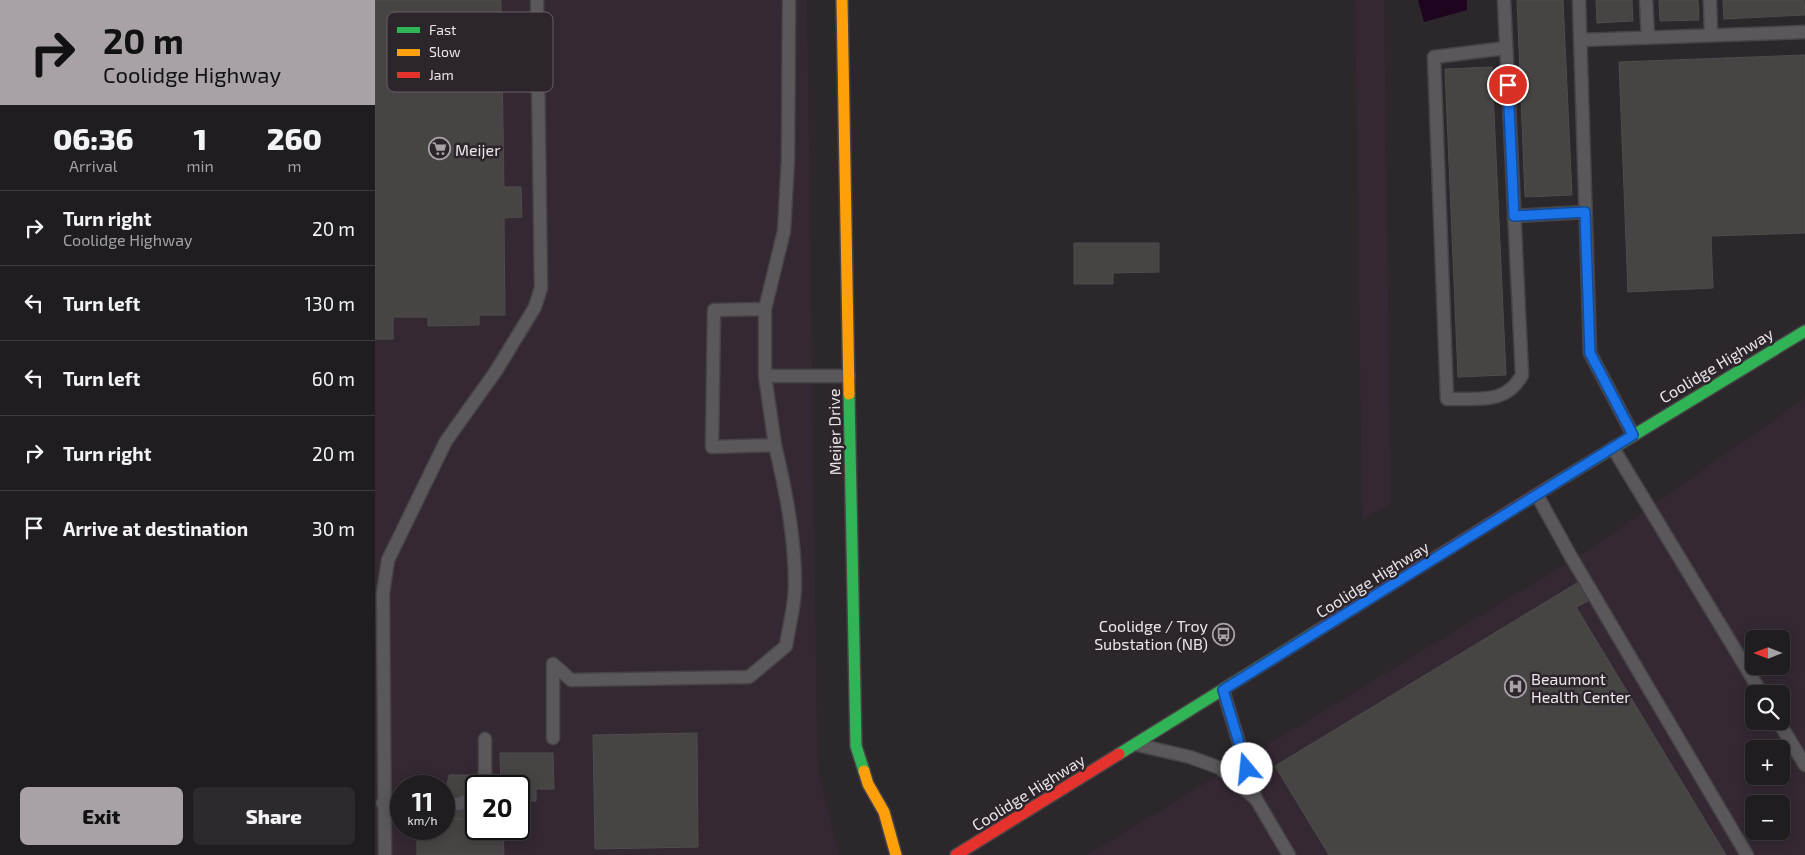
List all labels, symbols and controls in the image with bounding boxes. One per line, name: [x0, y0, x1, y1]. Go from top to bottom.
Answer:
legend: [387, 12, 553, 92]
text: 20 m: [103, 19, 184, 61]
icon: right: [20, 20, 85, 85]
text: Fast: [429, 21, 456, 38]
text: Slow: [429, 43, 461, 60]
text: Coolidge Highway: [103, 61, 281, 87]
pin: [1487, 64, 1529, 106]
text: Jam: [429, 66, 454, 83]
icon: arrive: [1494, 71, 1522, 99]
text: 06:36: [53, 120, 134, 156]
text: 1: [193, 120, 207, 156]
text: 260: [267, 120, 322, 156]
supermarket icon: Meijer: [427, 137, 451, 161]
place label: Meijer: [455, 140, 501, 160]
text: Arrival: [69, 156, 118, 175]
text: min: [187, 156, 214, 175]
text: m: [287, 156, 301, 175]
text: Turn right: [63, 207, 151, 230]
icon: right: [20, 214, 48, 242]
text: 20 m: [312, 217, 355, 240]
text: Coolidge Highway: [63, 230, 192, 249]
icon: left: [20, 289, 48, 317]
text: Turn left: [63, 292, 140, 315]
text: 130 m: [305, 292, 355, 315]
street label: Coolidge Highway: [1656, 323, 1777, 406]
icon: left: [20, 364, 48, 392]
text: Turn left: [63, 367, 140, 390]
text: 60 m: [312, 367, 355, 390]
street label: Meijer Drive: [824, 388, 845, 476]
icon: right: [20, 439, 48, 467]
text: Turn right: [63, 442, 151, 465]
text: 20 m: [312, 442, 355, 465]
icon: arrive: [20, 514, 48, 542]
text: Arrive at destination: [63, 517, 248, 540]
text: 30 m: [312, 517, 355, 540]
street label: Coolidge Highway: [1312, 536, 1432, 621]
place label: Coolidge / Troy Substation (NB): [1094, 616, 1209, 653]
bus stop icon: Coolidge / Troy Substation (NB): [1212, 622, 1236, 646]
north arrow: [1745, 630, 1790, 675]
map controls: [1745, 630, 1790, 840]
place label: Beaumont Health Center: [1531, 669, 1631, 706]
hospital icon: Beaumont Health Center: [1503, 675, 1527, 699]
button: search: [1745, 685, 1790, 730]
button: +: [1745, 740, 1790, 785]
position arrow: [1220, 742, 1272, 794]
street label: Coolidge Highway: [968, 749, 1088, 834]
speed limit sign: 20: [465, 775, 530, 840]
text: 11: [412, 786, 433, 816]
button: Exit: [20, 787, 183, 845]
button: Share: [193, 787, 355, 845]
button: −: [1745, 795, 1790, 840]
text: km/h: [408, 813, 437, 827]

